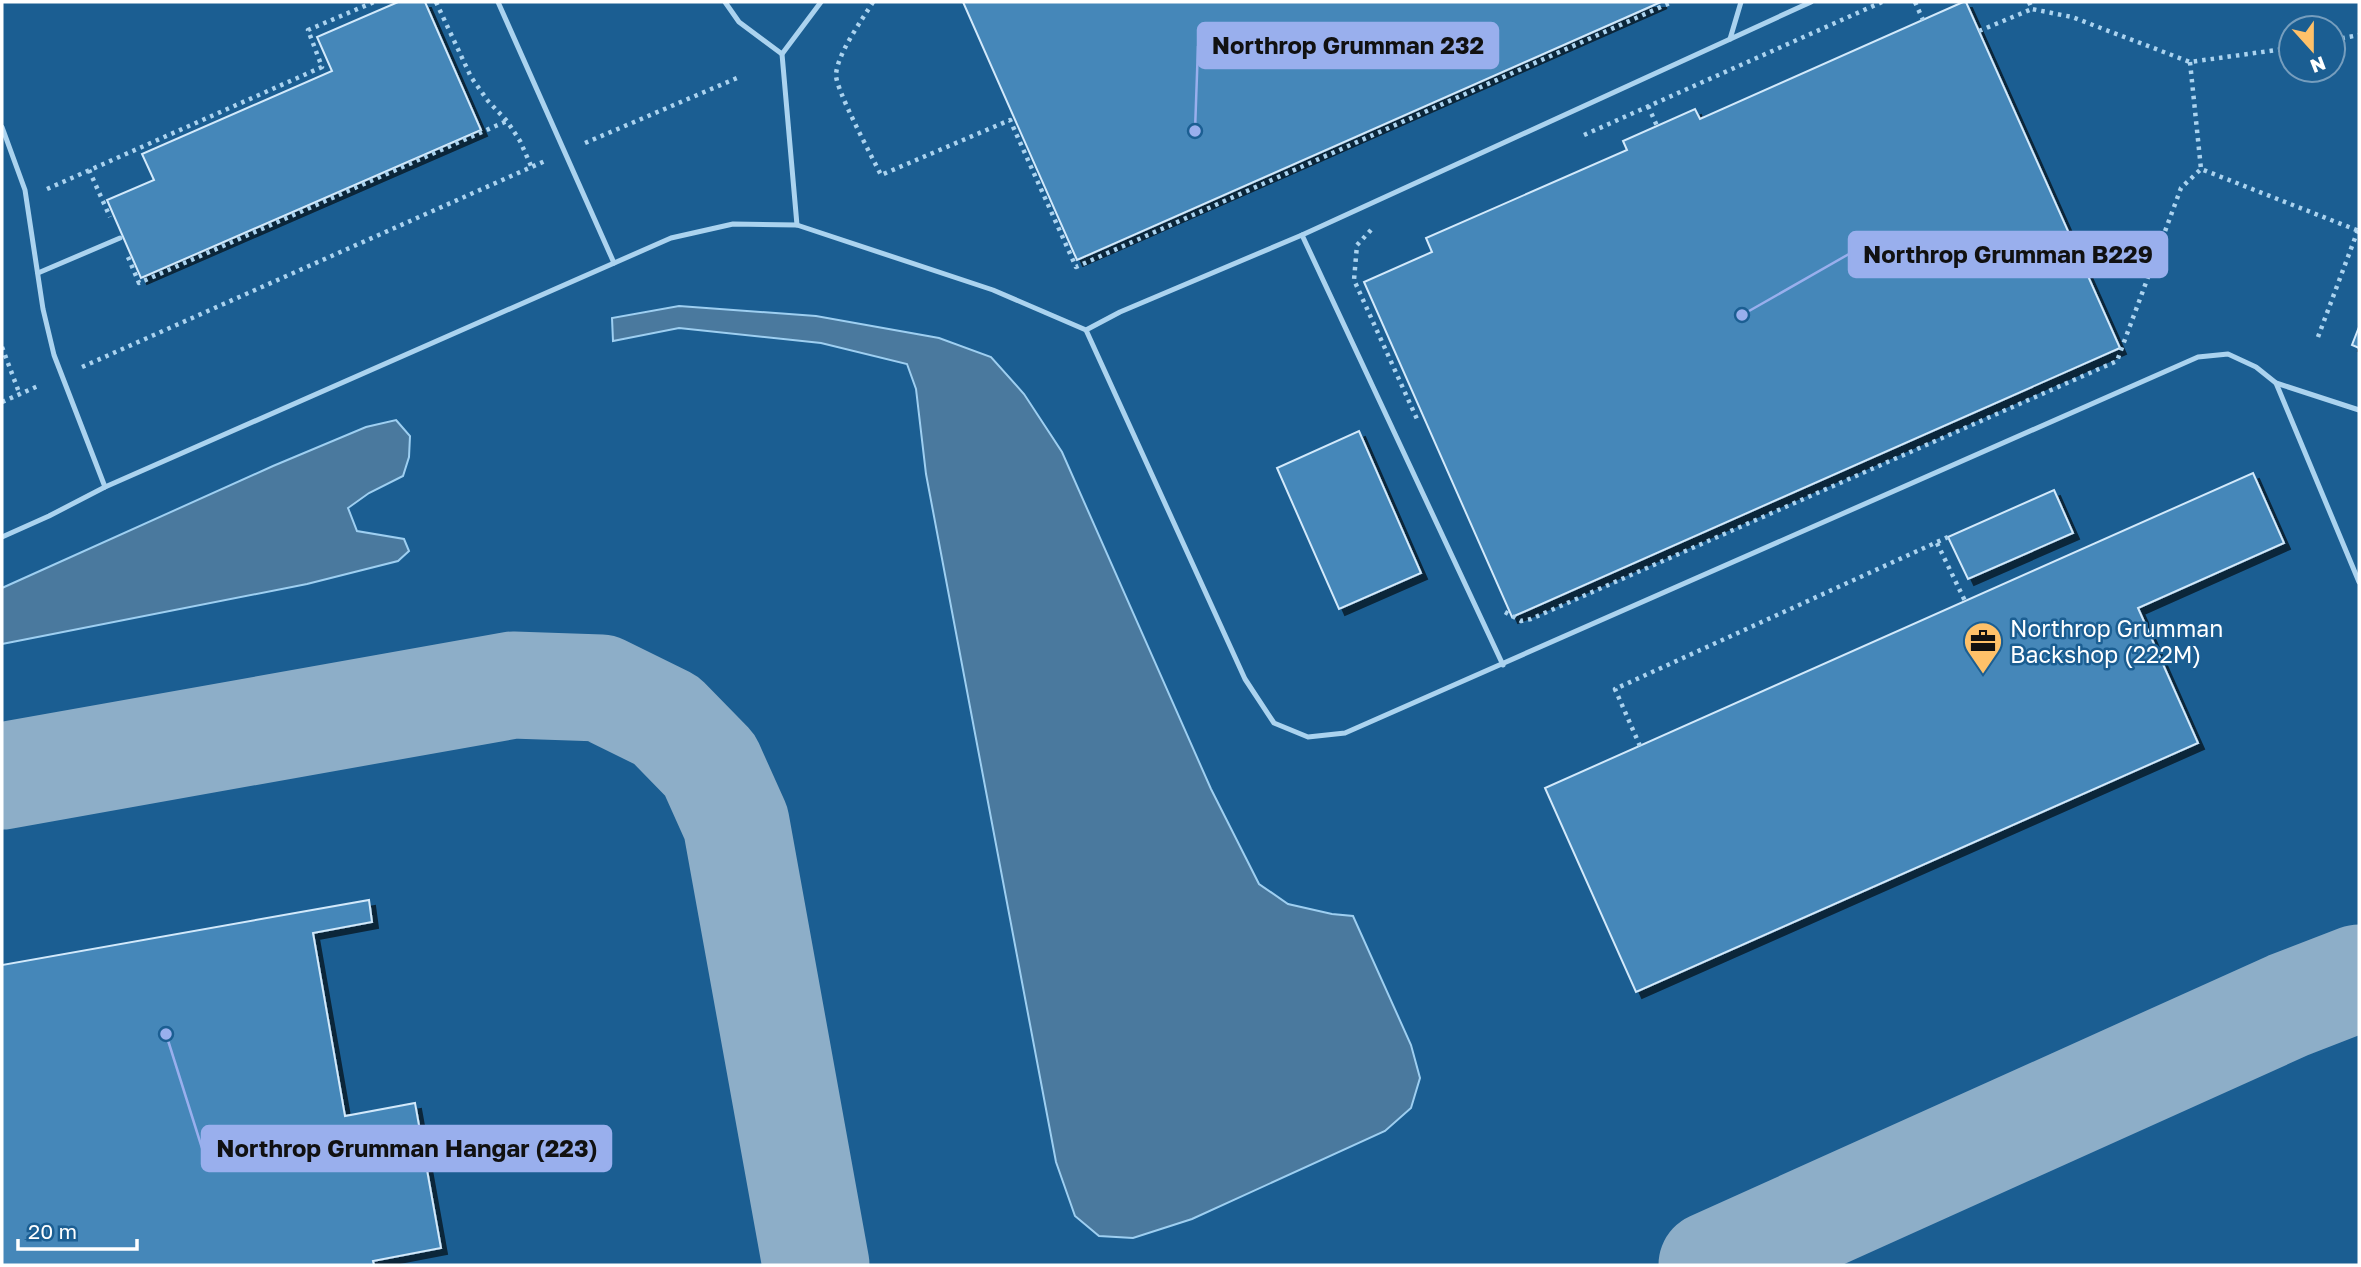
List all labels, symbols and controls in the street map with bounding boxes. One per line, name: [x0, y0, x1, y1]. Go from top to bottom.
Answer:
north arrow: [2277, 14, 2347, 84]
callout: Northrop Grumman 232: [1198, 23, 1498, 68]
text: Northrop Grumman 232: [1212, 30, 1484, 59]
text: N: [2307, 52, 2329, 79]
callout: Northrop Grumman B229: [1849, 232, 2167, 277]
text: Northrop Grumman B229: [1863, 239, 2153, 268]
place label: Northrop Grumman Backshop (222M): [2010, 614, 2223, 668]
office icon: Northrop Grumman Backshop (222M): [1962, 620, 2004, 675]
callout: Northrop Grumman Hangar (223): [202, 1126, 611, 1171]
text: Northrop Grumman Hangar (223): [216, 1133, 598, 1162]
scale bar: [18, 1208, 136, 1252]
text: 20 m: [28, 1218, 77, 1244]

